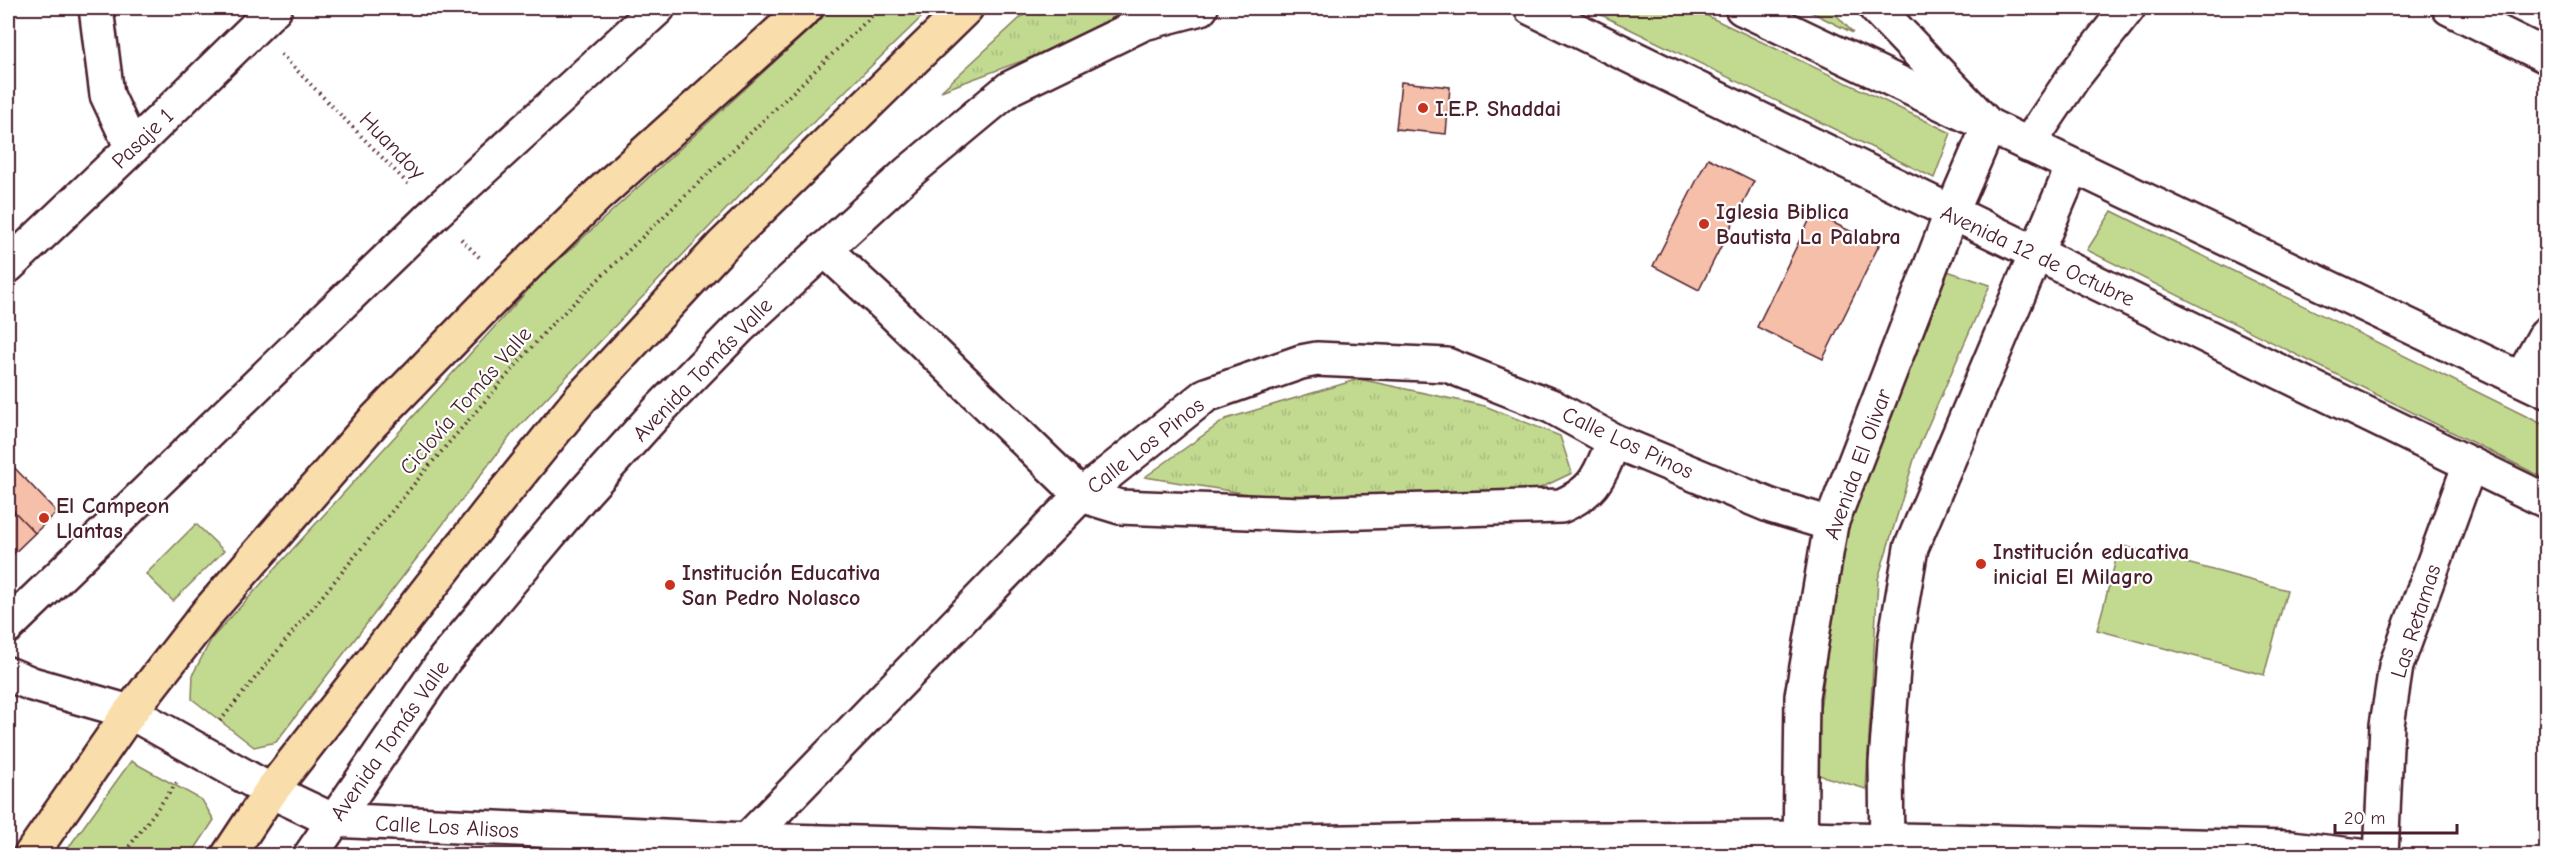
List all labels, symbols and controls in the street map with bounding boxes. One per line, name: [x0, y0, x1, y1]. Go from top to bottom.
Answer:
place label: I.E.P. Shaddai: [1435, 96, 1561, 122]
marker: I.E.P. Shaddai: [1416, 101, 1430, 115]
street label: Pasaje 1: [107, 103, 179, 174]
street label: Huandoy: [354, 107, 431, 185]
place label: Iglesia Biblica Bautista La Palabra: [1716, 199, 1901, 250]
street label: Avenida 12 de Octubre: [1936, 200, 2139, 312]
marker: Iglesia Biblica Bautista La Palabra: [1697, 217, 1711, 231]
street label: Avenida Tomás Valle: [627, 292, 778, 447]
street label: Ciclovía Tomás Valle: [394, 321, 537, 480]
street label: Avenida El Olivar: [1819, 385, 1897, 543]
street label: Calle Los Pinos: [1082, 392, 1209, 500]
street label: Calle Los Pinos: [1558, 401, 1697, 485]
place label: El Campeon Llantas: [56, 493, 170, 544]
marker: El Campeon Llantas: [37, 511, 51, 525]
place label: Institución educativa inicial El Milagro: [1993, 539, 2189, 590]
marker: Institución educativa inicial El Milagro: [1974, 557, 1988, 571]
place label: Institución Educativa San Pedro Nolasco: [682, 560, 880, 611]
street label: Las Retamas: [2385, 561, 2447, 681]
marker: Institución Educativa San Pedro Nolasco: [663, 578, 677, 592]
street label: Avenida Tomás Valle: [325, 655, 455, 826]
scale bar: [2335, 797, 2456, 835]
text: 20 m: [2344, 808, 2385, 829]
street label: Calle Los Alisos: [374, 810, 519, 844]

